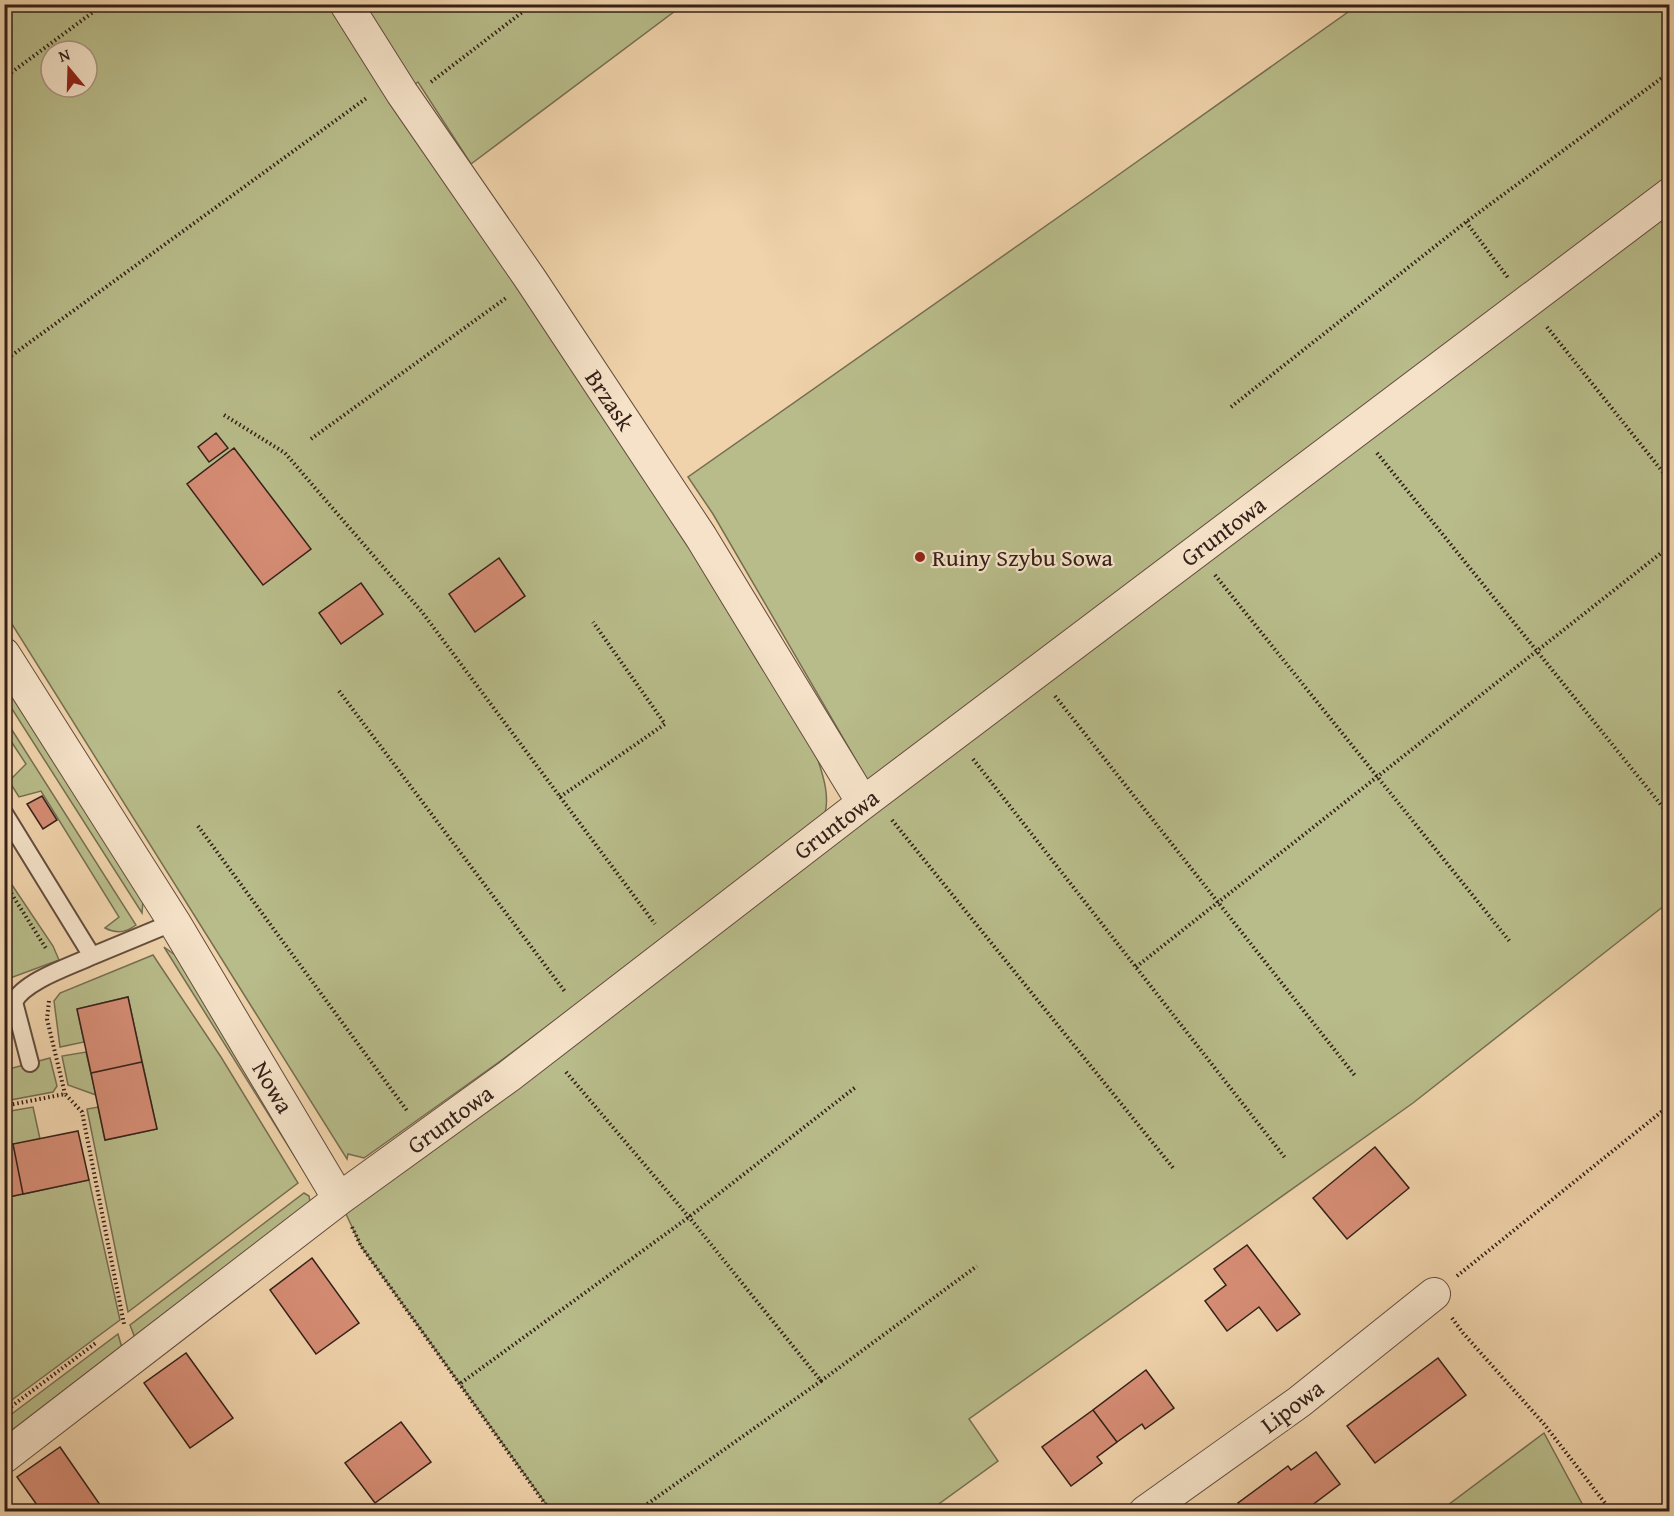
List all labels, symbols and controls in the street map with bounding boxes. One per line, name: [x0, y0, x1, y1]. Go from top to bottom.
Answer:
north arrow: [39, 39, 99, 99]
text: N: [55, 42, 73, 68]
street label: Brzask: [577, 362, 644, 438]
street label: Gruntowa: [1173, 487, 1274, 575]
place label: Ruiny Szybu Sowa: [932, 540, 1113, 575]
marker: Ruiny Szybu Sowa: [913, 550, 927, 564]
street label: Gruntowa: [786, 780, 887, 868]
street label: Nowa: [244, 1054, 303, 1120]
street label: Gruntowa: [400, 1075, 501, 1162]
street label: Lipowa: [1253, 1370, 1332, 1441]

